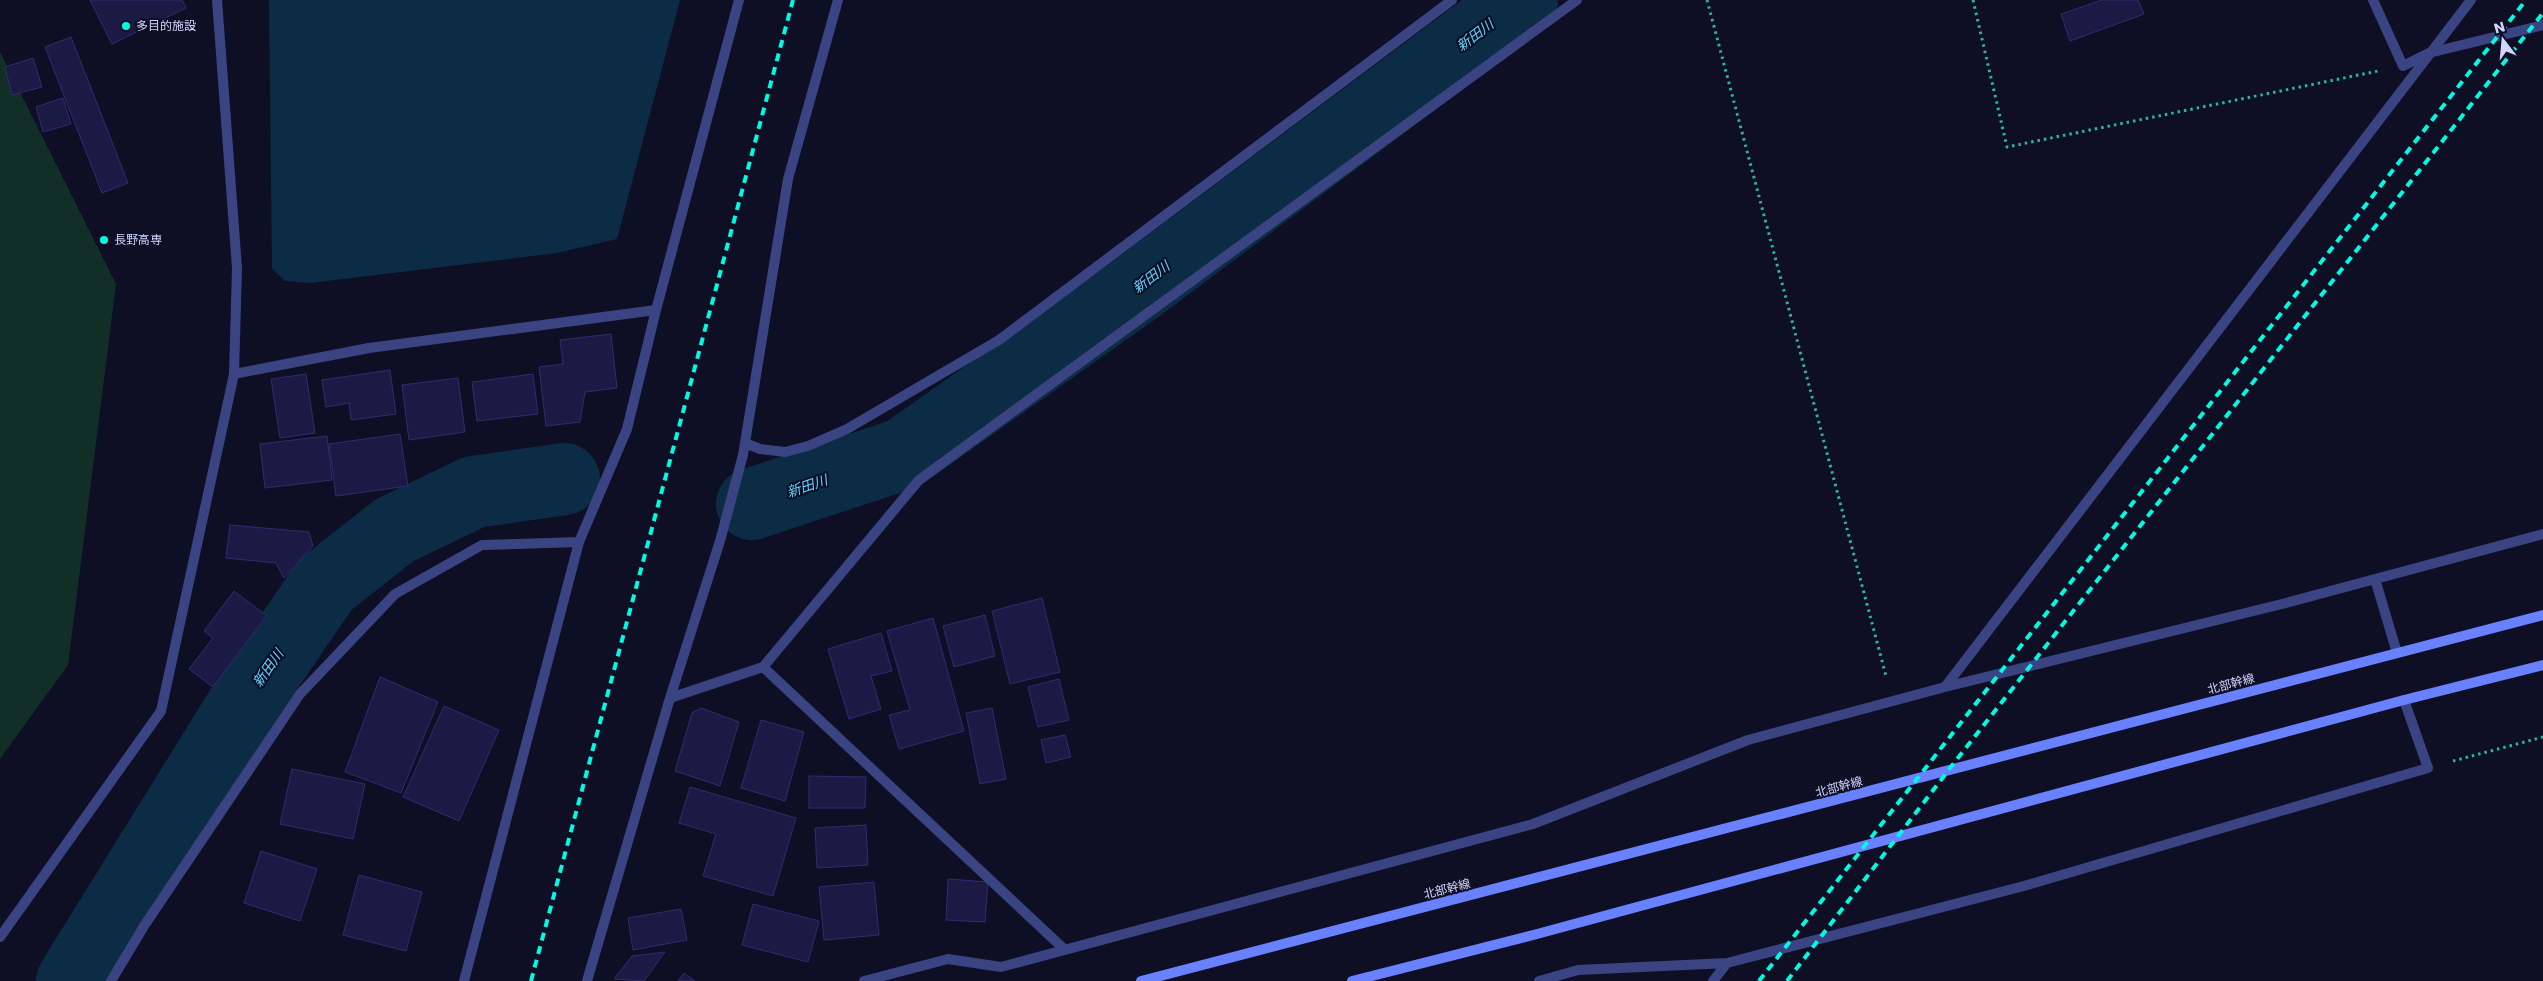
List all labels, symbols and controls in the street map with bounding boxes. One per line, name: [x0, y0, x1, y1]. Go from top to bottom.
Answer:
water label: 新田川: [1452, 13, 1499, 56]
north arrow: [2478, 15, 2528, 65]
text: N: [2492, 16, 2507, 39]
place label: 多目的施設: [136, 17, 196, 34]
marker: 多目的施設: [120, 20, 132, 32]
place label: 長野高専: [114, 231, 162, 248]
marker: 長野高専: [98, 234, 110, 246]
water label: 新田川: [1128, 255, 1175, 298]
water label: 新田川: [784, 469, 832, 502]
water label: 新田川: [248, 643, 289, 691]
street label: 北部幹線: [2205, 669, 2256, 698]
street label: 北部幹線: [1813, 772, 1864, 801]
street label: 北部幹線: [1422, 874, 1472, 903]

